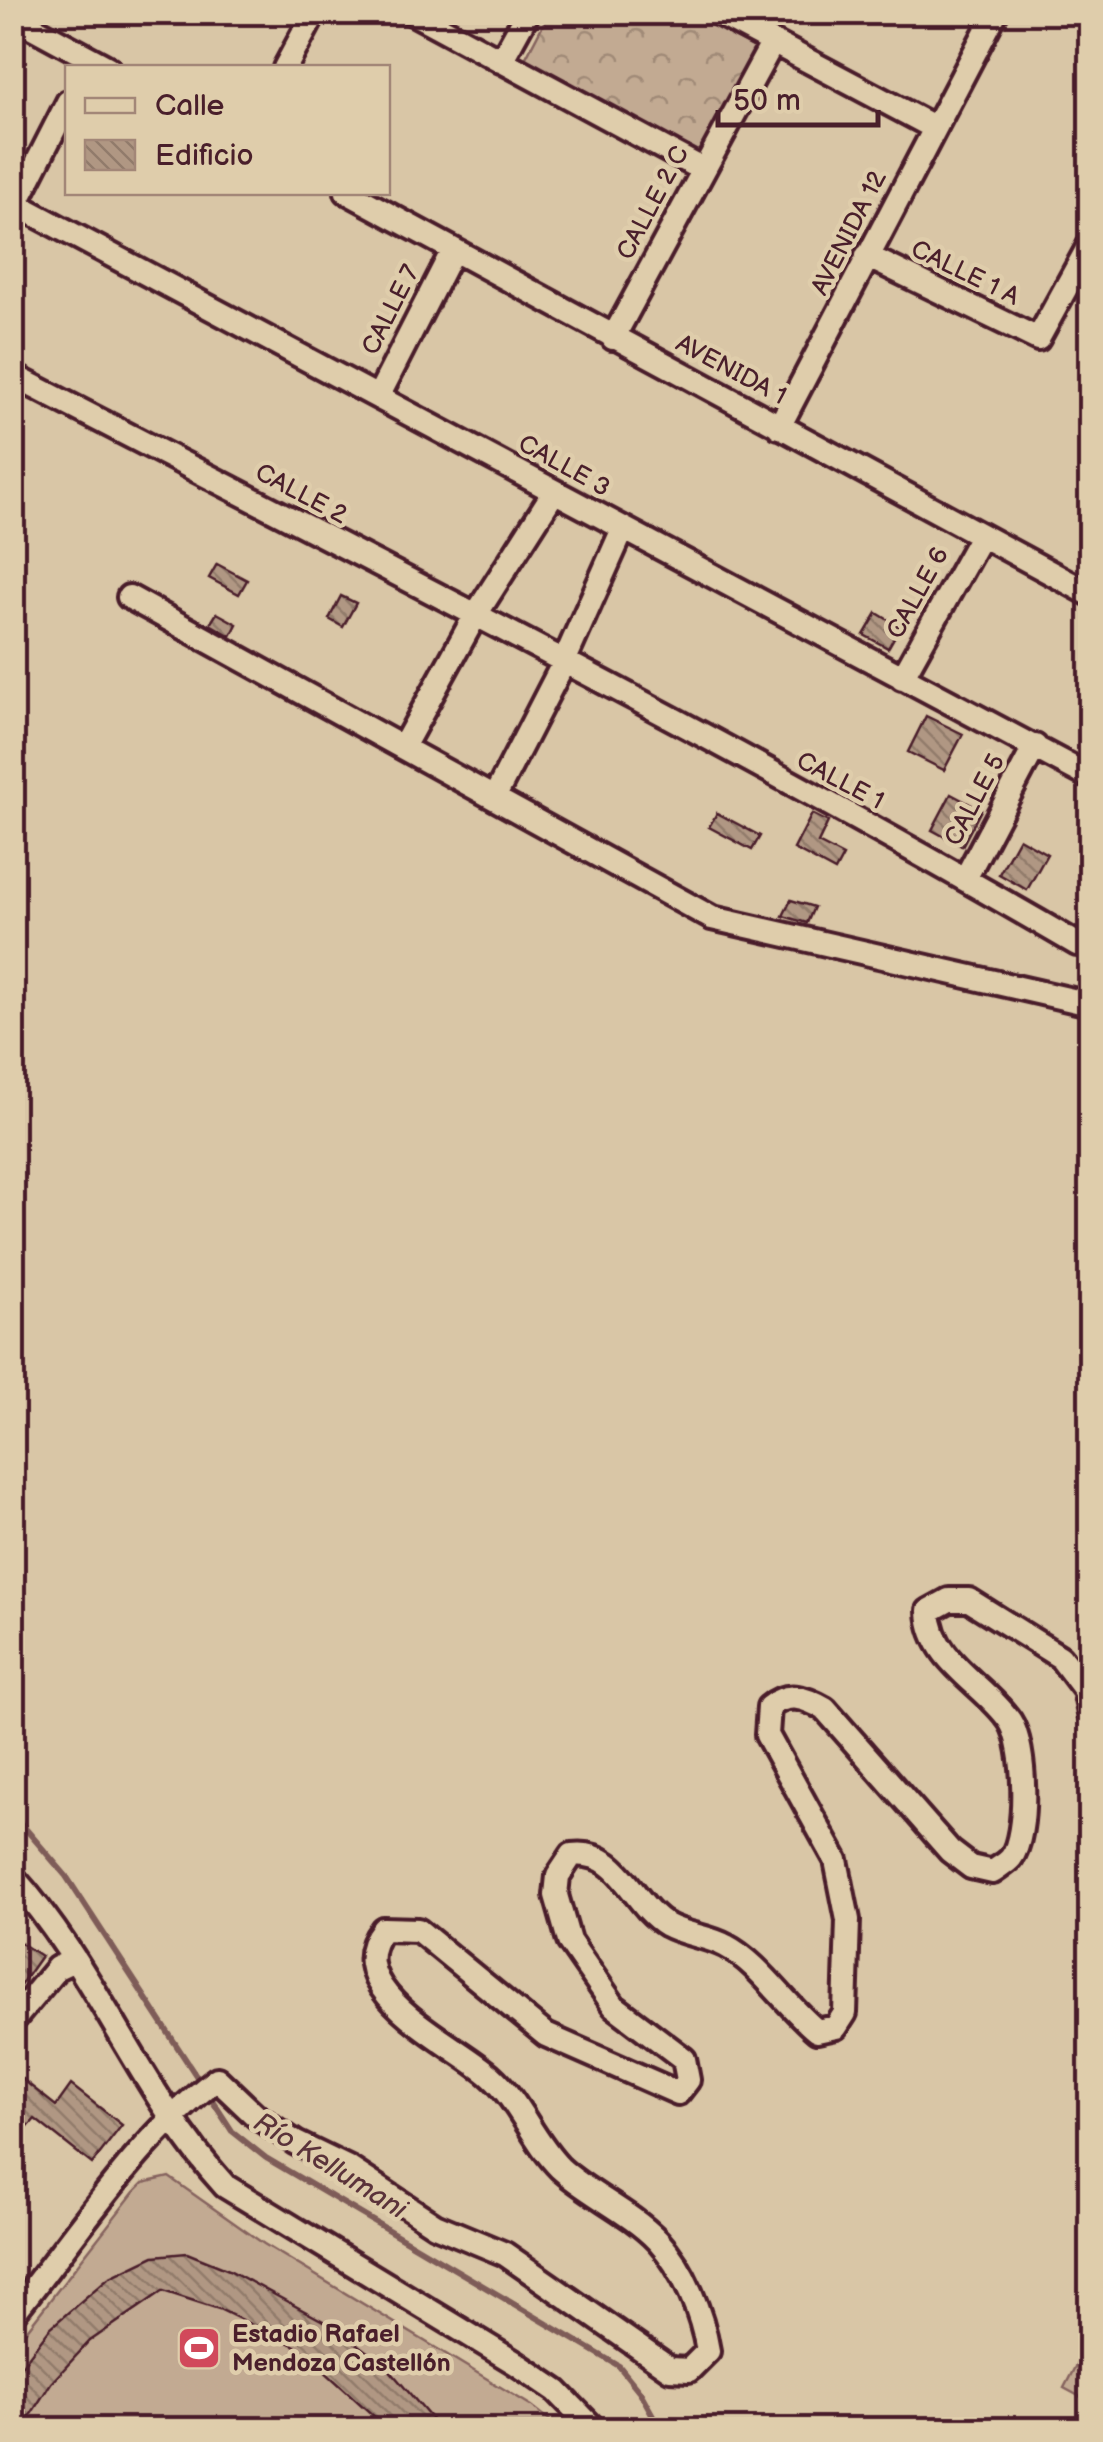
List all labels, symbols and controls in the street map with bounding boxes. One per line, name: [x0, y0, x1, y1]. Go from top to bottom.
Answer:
legend: [65, 65, 390, 195]
scale bar: [718, 65, 878, 127]
text: 50 m: [733, 83, 801, 119]
text: Calle: [155, 88, 224, 124]
text: Edificio: [155, 138, 254, 174]
street label: CALLE 2 C: [610, 141, 696, 265]
street label: AVENIDA 12: [804, 165, 894, 300]
street label: CALLE 1 A: [906, 233, 1025, 313]
street label: CALLE 7: [355, 259, 427, 360]
street label: AVENIDA 1: [670, 328, 792, 412]
street label: CALLE 3: [513, 428, 615, 504]
street label: CALLE 2: [250, 457, 353, 531]
street label: CALLE 6: [880, 542, 956, 644]
street label: CALLE 1: [791, 745, 889, 817]
street label: CALLE 5: [938, 749, 1012, 851]
water label: Río Kellumani: [247, 2106, 414, 2227]
place label: Estadio Rafael Mendoza Castellón: [232, 2319, 451, 2379]
sports icon: Estadio Rafael Mendoza Castellón: [176, 2325, 222, 2371]

